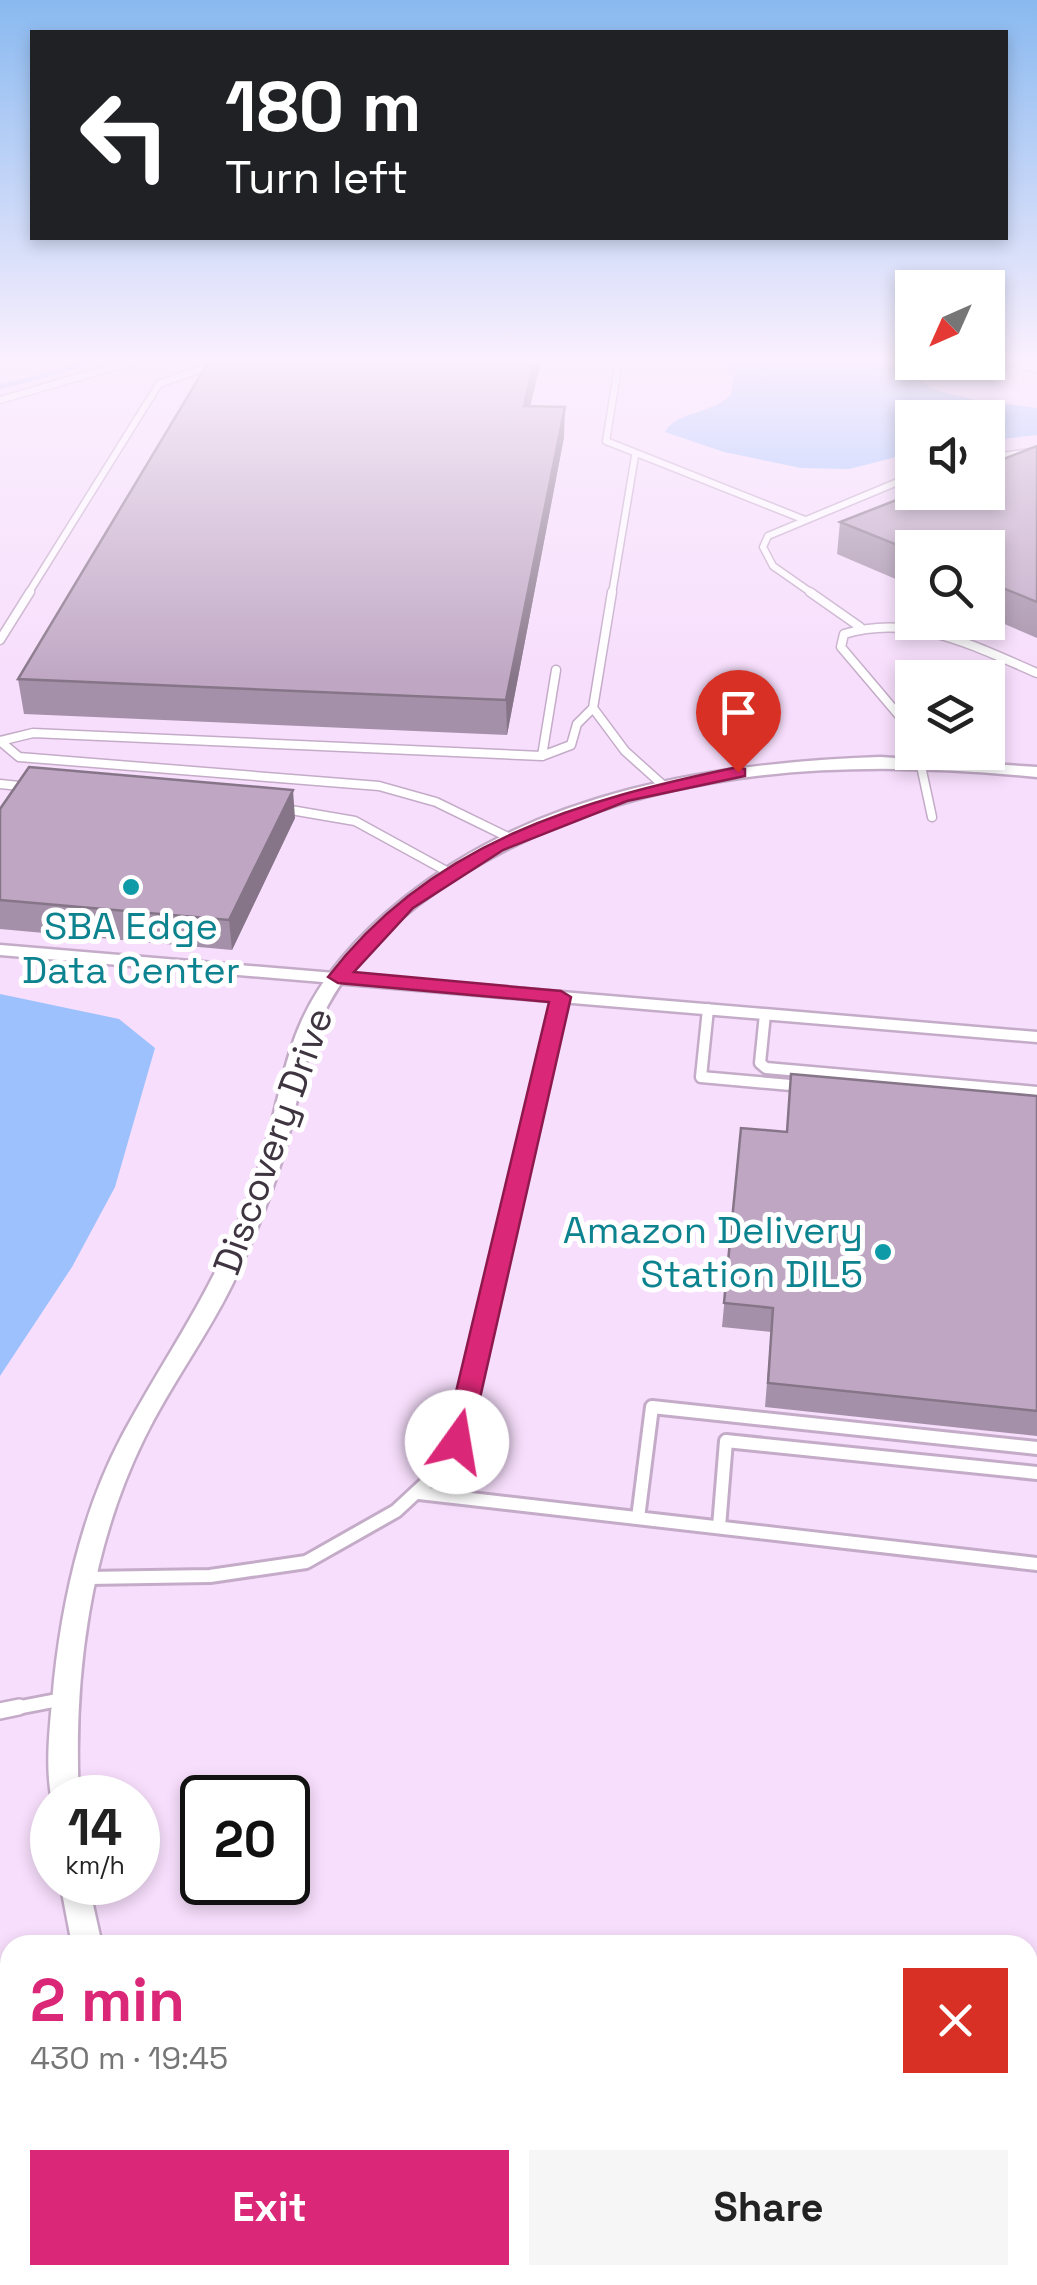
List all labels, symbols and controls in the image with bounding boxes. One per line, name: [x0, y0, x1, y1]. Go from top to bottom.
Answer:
text: 180 m: [225, 62, 422, 151]
icon: left: [60, 70, 190, 200]
text: Turn left: [225, 149, 408, 206]
north arrow: [895, 270, 1005, 380]
map controls: [895, 270, 1005, 770]
button: sound: [895, 400, 1005, 510]
button: search: [895, 530, 1005, 640]
button: layers: [895, 660, 1005, 770]
pin: [696, 670, 781, 773]
icon: arrive: [711, 685, 766, 740]
marker: SBA Edge Data Center: [120, 876, 142, 898]
place label: SBA Edge Data Center: [22, 902, 240, 994]
street label: Discovery Drive: [202, 1001, 344, 1281]
place label: Amazon Delivery Station DIL5: [563, 1206, 863, 1298]
marker: Amazon Delivery Station DIL5: [872, 1241, 894, 1263]
position arrow: [405, 1390, 509, 1494]
speed limit sign: 20: [180, 1775, 310, 1905]
text: 14: [68, 1796, 122, 1860]
text: km/h: [65, 1849, 125, 1881]
text: 2 min: [30, 1962, 185, 2039]
button: close: [903, 1968, 1008, 2073]
text: 430 m · 19:45: [30, 2038, 228, 2078]
button: Exit: [30, 2150, 509, 2265]
button: Share: [529, 2150, 1008, 2265]

